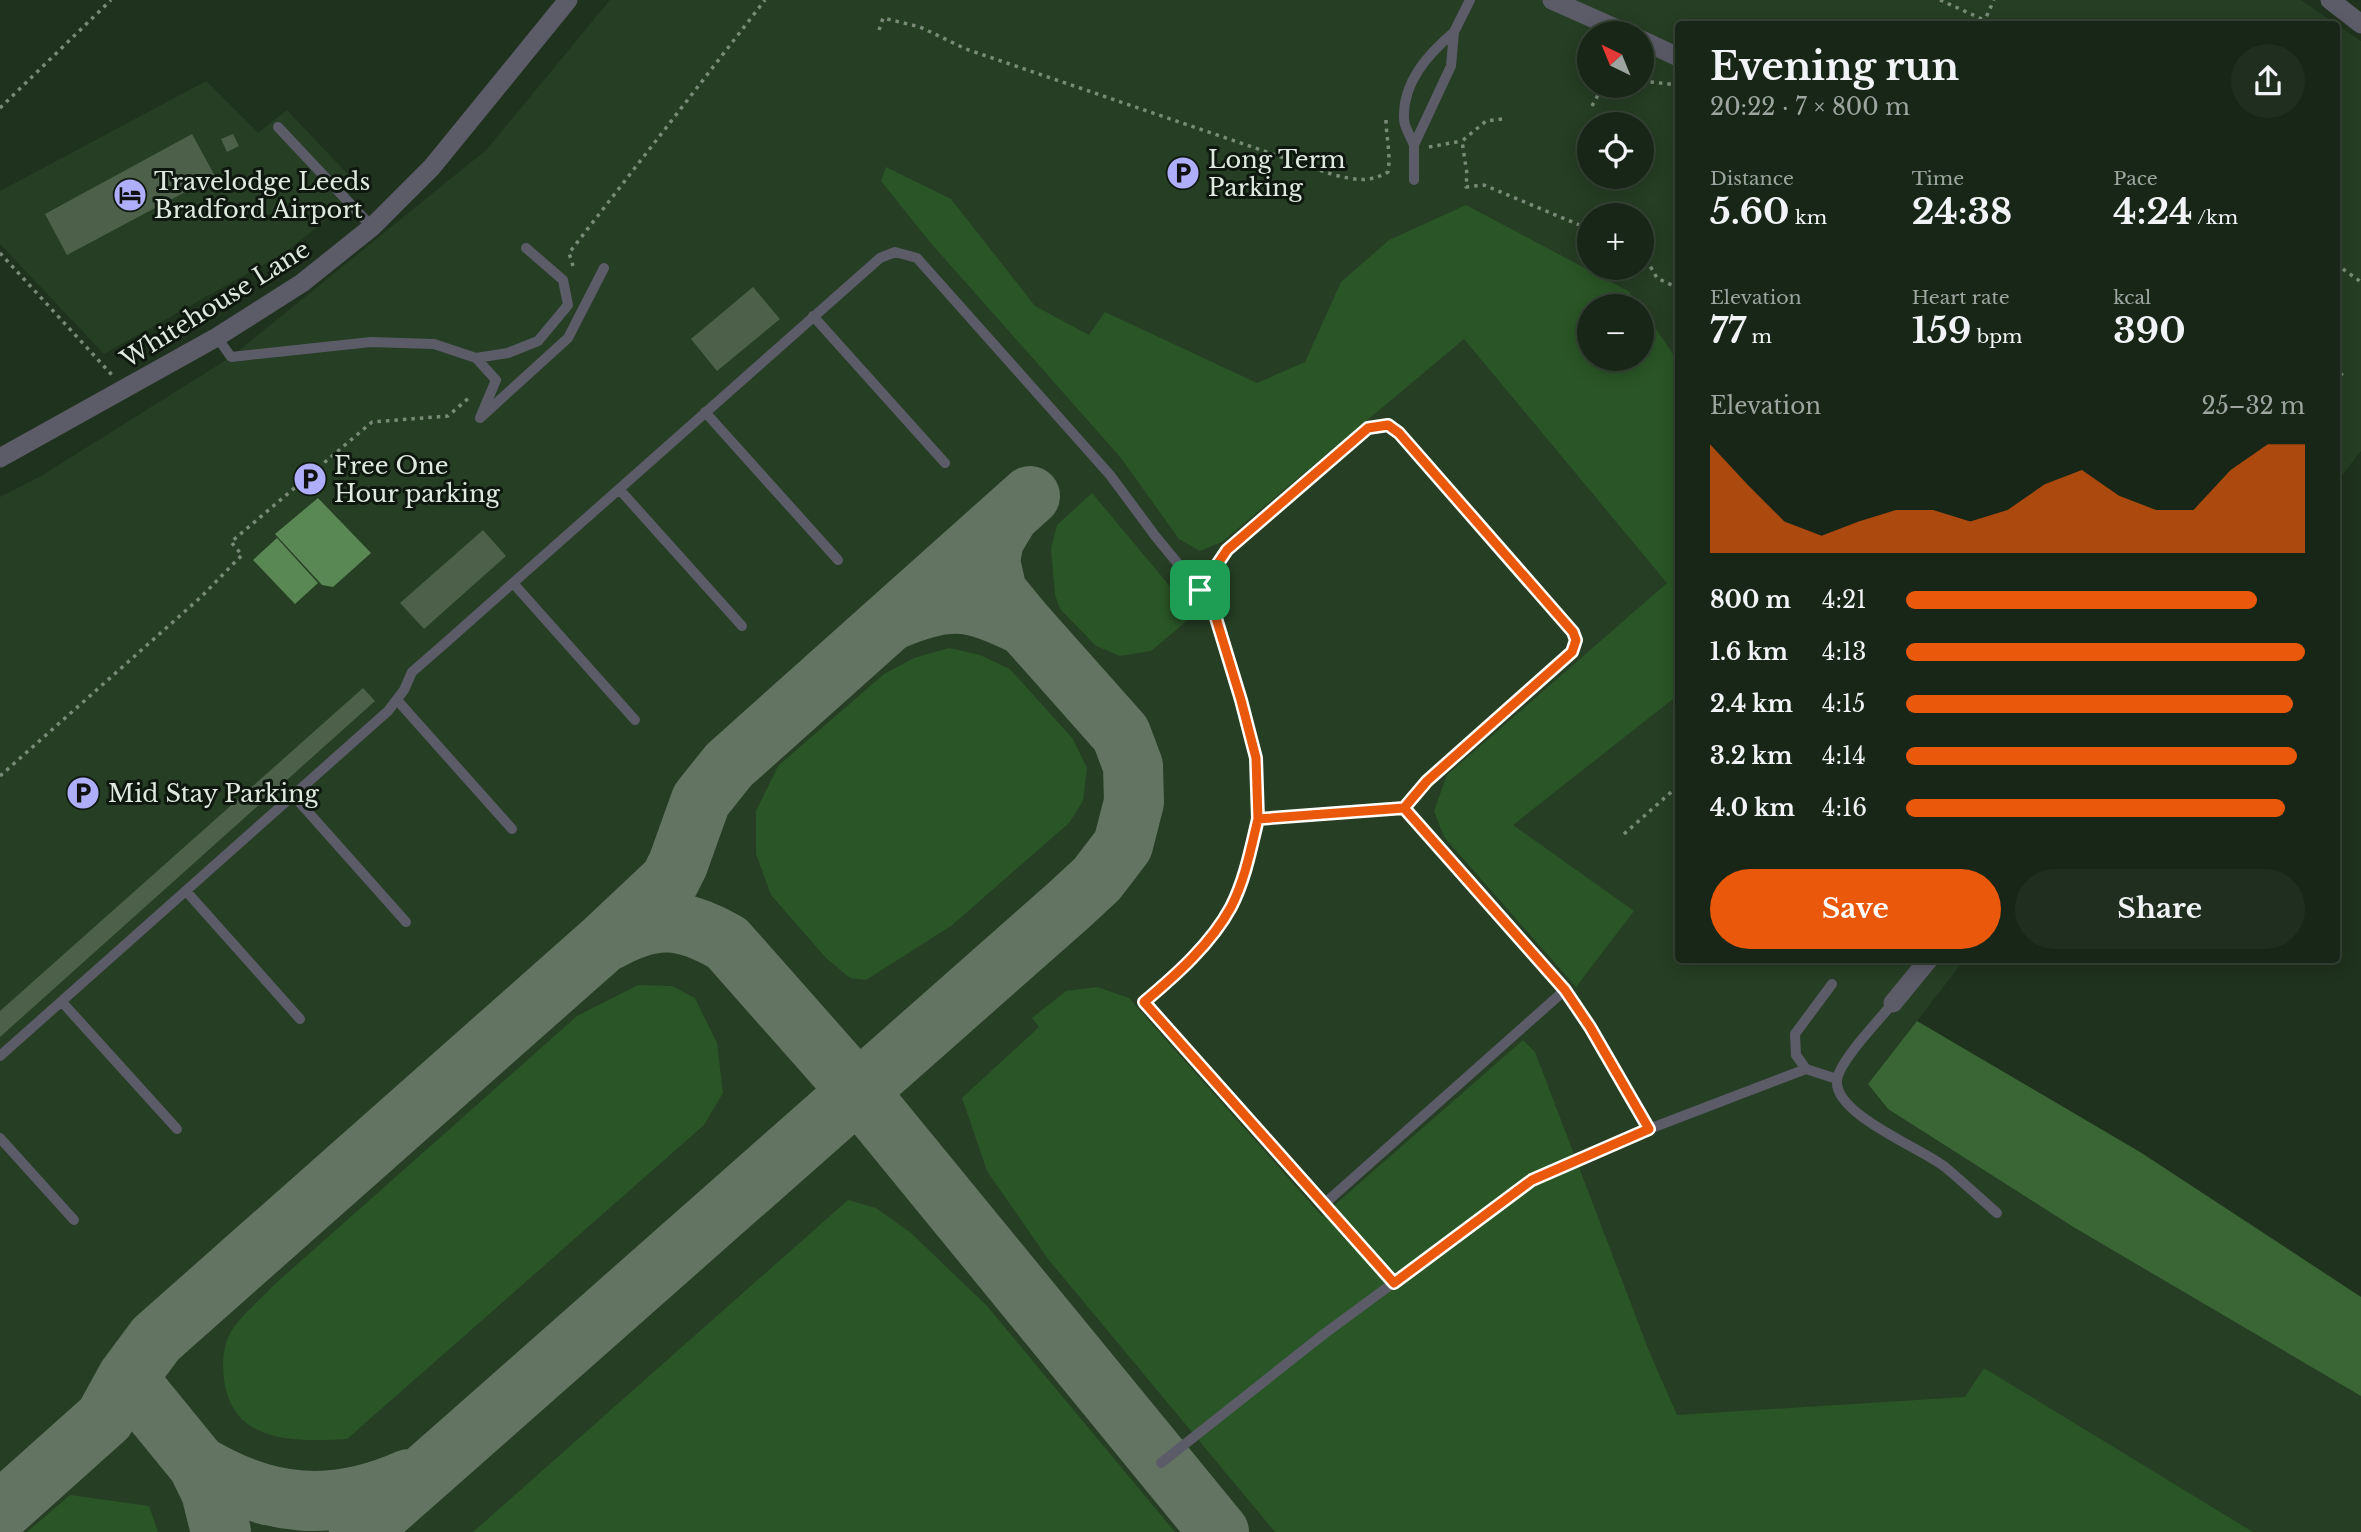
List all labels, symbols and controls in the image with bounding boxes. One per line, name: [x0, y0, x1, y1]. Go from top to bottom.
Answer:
north arrow: [1577, 21, 1654, 98]
map controls: [1577, 21, 1654, 371]
text: Evening run: [1710, 43, 1959, 90]
button: share: [2231, 44, 2305, 118]
text: 20:22 · 7 × 800 m: [1710, 93, 1910, 121]
button: locate: [1577, 112, 1654, 189]
place label: Long Term Parking: [1208, 145, 1346, 202]
parking icon: Long Term Parking: [1164, 154, 1202, 192]
place label: Travelodge Leeds Bradford Airport: [154, 167, 370, 224]
text: Distance: [1710, 167, 1794, 190]
text: Time: [1912, 167, 1964, 190]
text: Pace: [2113, 167, 2158, 190]
hotel icon: Travelodge Leeds Bradford Airport: [111, 176, 149, 214]
text: 5.60: [1710, 190, 1790, 233]
text: 24:38: [1912, 190, 2012, 233]
text: 4:24: [2113, 190, 2193, 233]
button: +: [1577, 203, 1654, 280]
text: km: [1790, 206, 1827, 229]
text: /km: [2193, 206, 2238, 229]
street label: Whitehouse Lane: [114, 234, 315, 374]
text: Elevation: [1710, 286, 1802, 309]
text: Heart rate: [1912, 286, 2010, 309]
text: kcal: [2113, 286, 2151, 309]
button: −: [1577, 294, 1654, 371]
text: 77: [1710, 309, 1746, 352]
text: 159: [1912, 309, 1971, 352]
text: 390: [2113, 309, 2186, 352]
text: m: [1746, 325, 1772, 348]
text: bpm: [1971, 325, 2023, 348]
text: Elevation: [1710, 392, 1821, 420]
text: 25–32 m: [2202, 392, 2305, 420]
place label: Free One Hour parking: [334, 451, 501, 508]
parking icon: Free One Hour parking: [291, 460, 329, 498]
pin: [1170, 560, 1230, 620]
icon: arrive: [1181, 571, 1219, 609]
text: 800 m: [1710, 586, 1791, 614]
text: 4:21: [1822, 586, 1866, 614]
text: 1.6 km: [1710, 638, 1788, 666]
text: 4:13: [1822, 638, 1866, 666]
text: 2.4 km: [1710, 690, 1793, 718]
text: 4:15: [1822, 690, 1865, 718]
text: 3.2 km: [1710, 742, 1792, 770]
text: 4:14: [1822, 742, 1866, 770]
parking icon: Mid Stay Parking: [64, 774, 102, 812]
place label: Mid Stay Parking: [108, 779, 320, 808]
text: 4.0 km: [1710, 794, 1795, 822]
text: 4:16: [1822, 794, 1867, 822]
button: Save: [1710, 869, 2001, 949]
button: Share: [2015, 869, 2305, 949]

